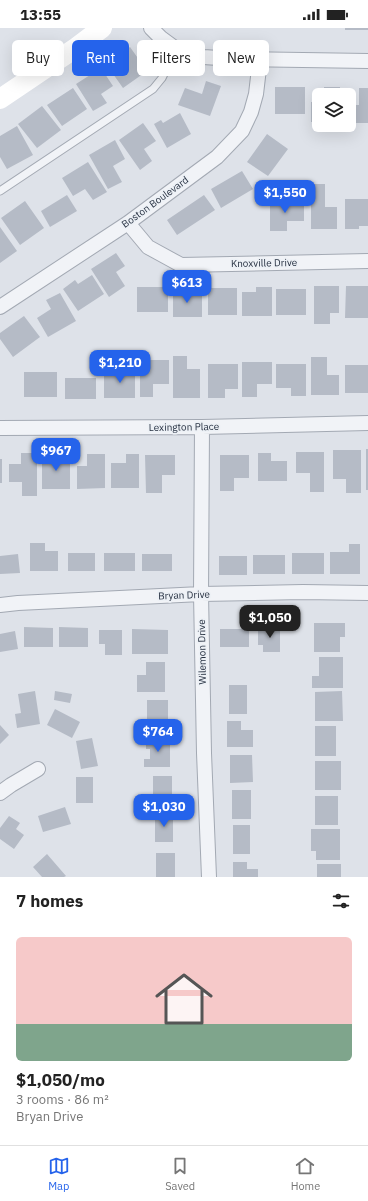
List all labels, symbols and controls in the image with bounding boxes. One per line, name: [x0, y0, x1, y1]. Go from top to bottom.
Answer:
text: 13:55: [20, 5, 61, 24]
chip: Buy: [12, 40, 64, 76]
chip: Rent: [72, 40, 129, 76]
chip: Filters: [137, 40, 205, 76]
chip: New: [213, 40, 269, 76]
map controls: [312, 88, 356, 132]
button: layers: [312, 88, 356, 132]
street label: Boston Boulevard: [119, 173, 191, 231]
pin: $1,550: [252, 180, 318, 214]
text: $1,550: [263, 184, 307, 201]
street label: Knoxville Drive: [231, 256, 298, 270]
pin: $613: [163, 270, 211, 304]
text: $613: [171, 274, 203, 291]
pin: $1,210: [87, 350, 153, 384]
text: $1,210: [98, 354, 142, 371]
street label: Lexington Place: [149, 420, 220, 434]
pin: $967: [32, 438, 80, 472]
text: $967: [40, 442, 72, 459]
street label: Bryan Drive: [158, 588, 211, 602]
pin: $1,050: [237, 605, 303, 639]
text: $1,050: [248, 609, 292, 626]
street label: Wilemon Drive: [195, 619, 209, 685]
pin: $764: [134, 719, 182, 753]
text: $764: [142, 723, 174, 740]
pin: $1,030: [131, 794, 197, 828]
text: $1,030: [142, 798, 186, 815]
text: 7 homes: [16, 890, 83, 912]
icon: filters: [330, 890, 352, 912]
icon: home: [148, 963, 220, 1035]
text: $1,050/mo: [16, 1069, 105, 1091]
text: 3 rooms · 86 m²: [16, 1091, 109, 1108]
text: Bryan Drive: [16, 1108, 83, 1125]
tab: Map: [48, 1155, 70, 1193]
tab: Saved: [165, 1155, 195, 1193]
tab: Home: [291, 1155, 320, 1193]

